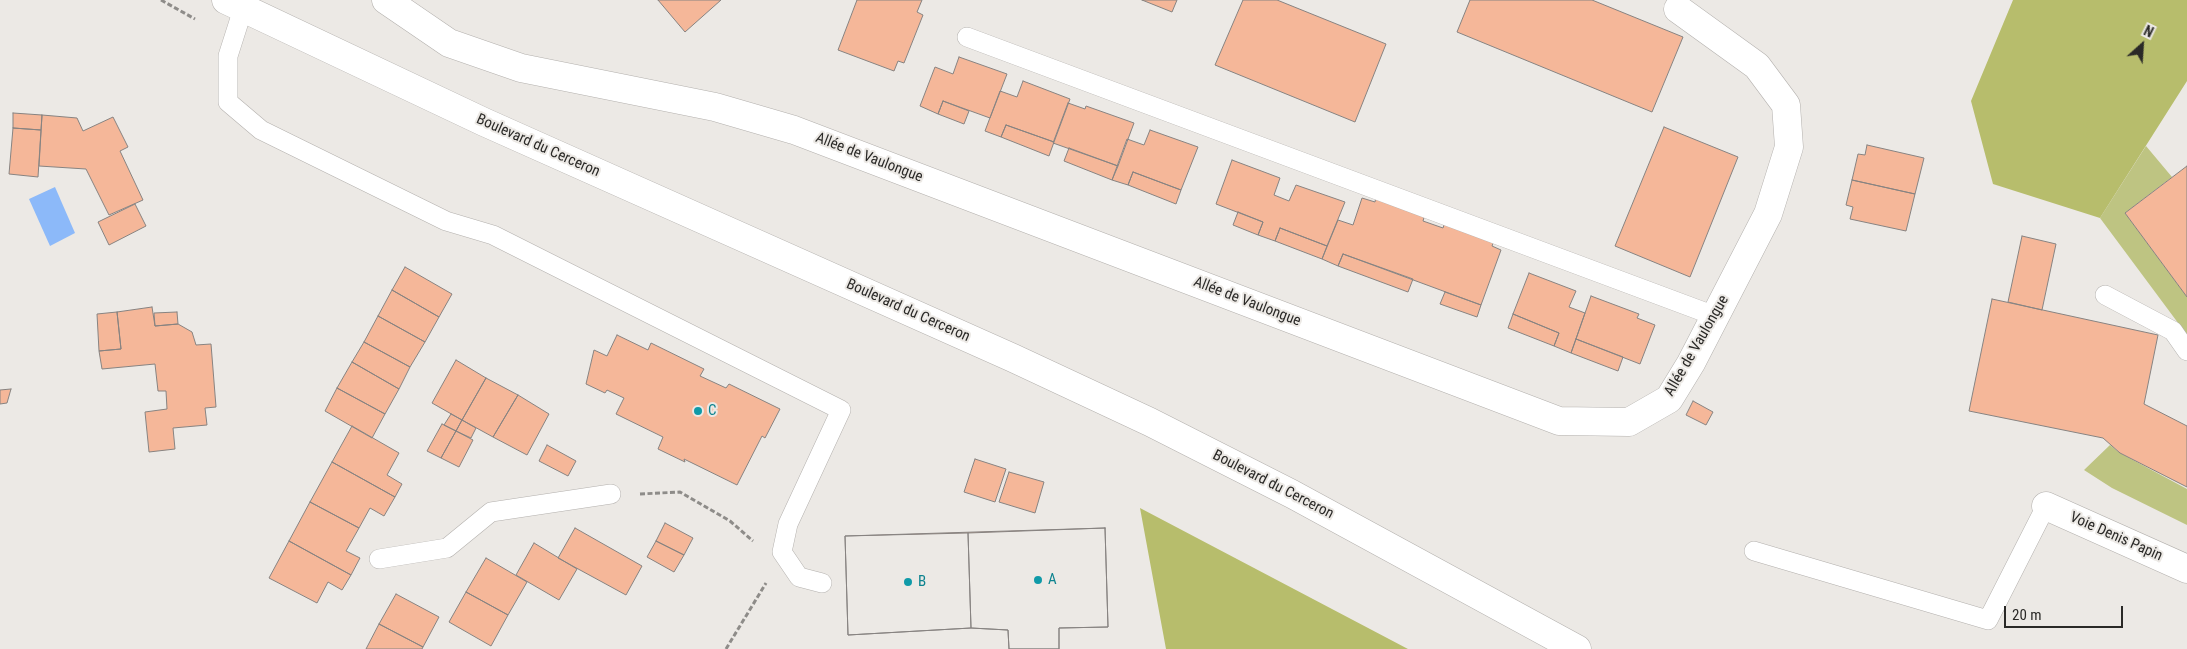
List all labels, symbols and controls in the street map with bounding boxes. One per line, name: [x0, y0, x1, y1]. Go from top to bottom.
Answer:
north arrow: [2117, 20, 2167, 70]
text: N: [2141, 22, 2156, 41]
street label: Boulevard du Cerceron: [473, 111, 603, 181]
street label: Allée de Vaulongue: [813, 129, 925, 187]
street label: Allée de Vaulongue: [1191, 273, 1303, 331]
street label: Boulevard du Cerceron: [843, 276, 973, 346]
street label: Allée de Vaulongue: [1661, 292, 1733, 400]
place label: C: [708, 402, 717, 420]
marker: C: [692, 405, 704, 417]
street label: Boulevard du Cerceron: [1209, 447, 1337, 523]
street label: Voie Denis Papin: [2067, 509, 2165, 565]
place label: A: [1048, 571, 1057, 589]
place label: B: [918, 573, 926, 591]
marker: A: [1032, 574, 1044, 586]
marker: B: [902, 576, 914, 588]
scale bar: [2007, 596, 2126, 628]
text: 20 m: [2012, 606, 2042, 624]

